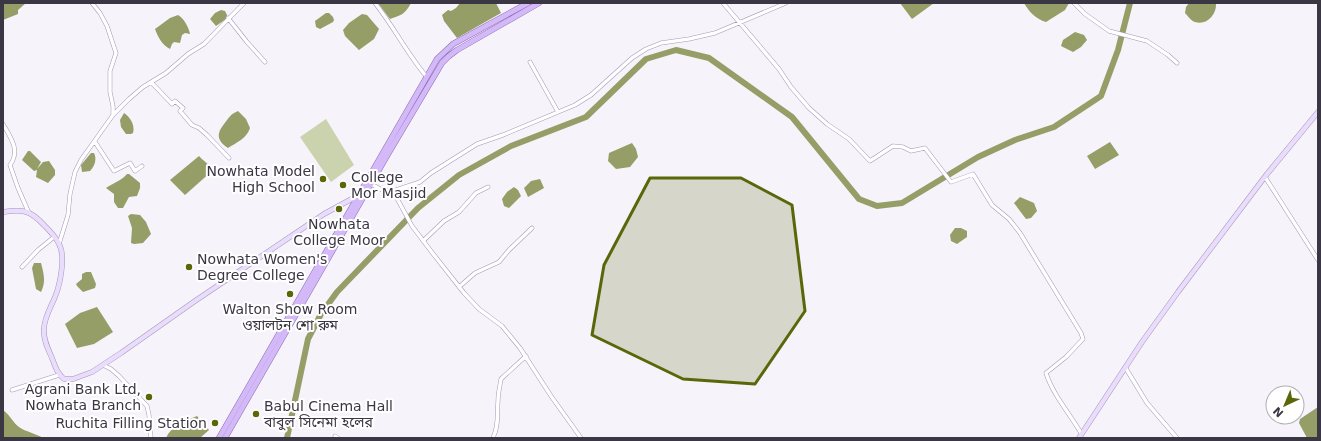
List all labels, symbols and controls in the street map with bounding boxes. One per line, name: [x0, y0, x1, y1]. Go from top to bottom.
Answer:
place label: Nowhata Model High School: [207, 163, 315, 195]
place label: College Mor Masjid: [351, 169, 426, 201]
marker: Nowhata Model High School: [318, 174, 328, 184]
marker: College Mor Masjid: [338, 180, 348, 190]
marker: Nowhata College Moor: [334, 204, 344, 214]
place label: Nowhata College Moor: [293, 216, 385, 248]
place label: Nowhata Women's Degree College: [197, 251, 327, 283]
marker: Nowhata Women's Degree College: [184, 262, 194, 272]
marker: Walton Show Room ওয়ালটন শো রুম: [285, 289, 295, 299]
place label: Walton Show Room ওয়ালটন শো রুম: [223, 301, 357, 333]
place label: Agrani Bank Ltd, Nowhata Branch: [25, 381, 141, 413]
north arrow: [1265, 385, 1305, 425]
marker: Agrani Bank Ltd, Nowhata Branch: [144, 392, 154, 402]
place label: Babul Cinema Hall বাবুল সিনেমা হলের: [263, 398, 393, 431]
text: N: [1271, 404, 1286, 420]
marker: Babul Cinema Hall বাবুল সিনেমা হলের: [251, 409, 261, 419]
place label: Ruchita Filling Station: [55, 415, 207, 431]
marker: Ruchita Filling Station: [210, 418, 220, 428]

